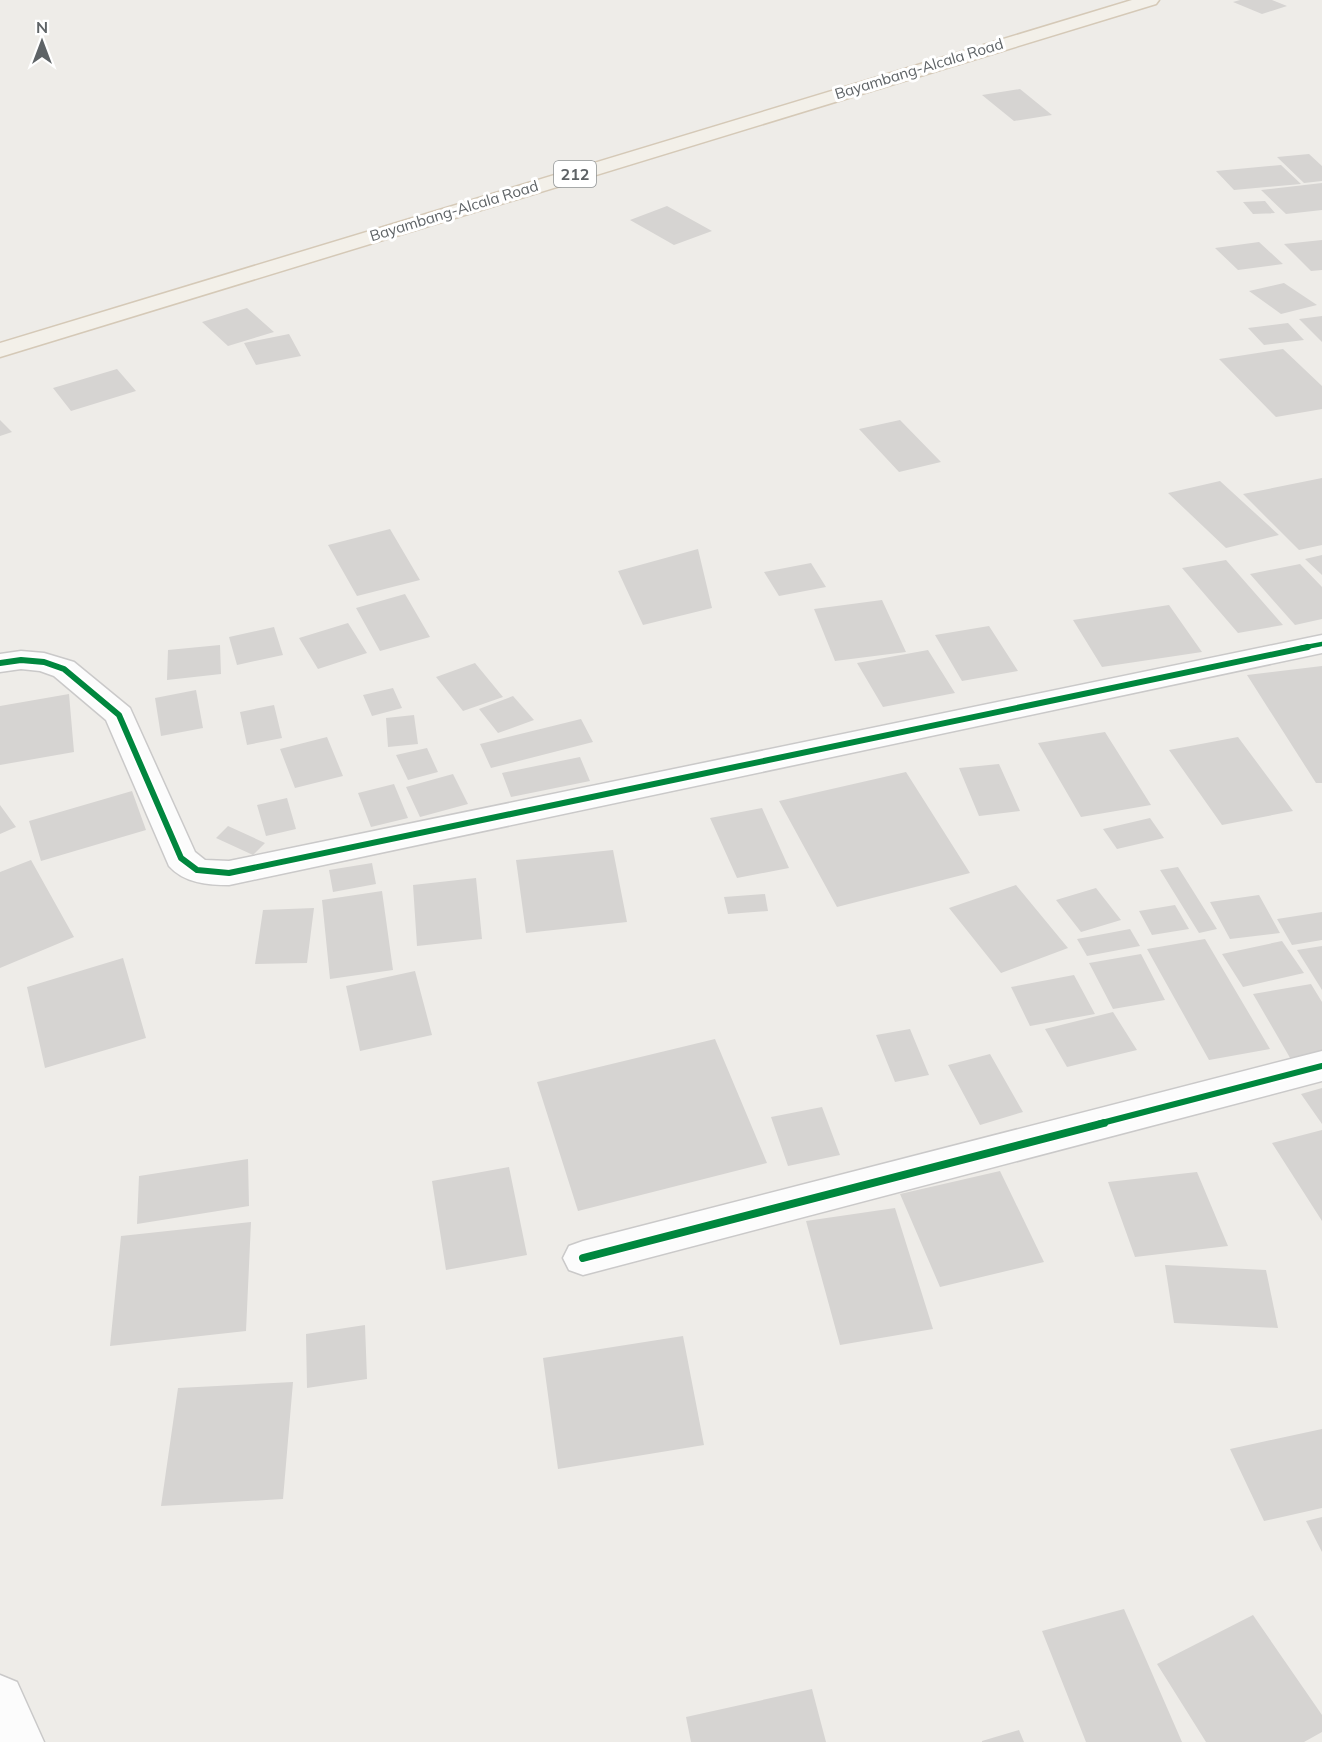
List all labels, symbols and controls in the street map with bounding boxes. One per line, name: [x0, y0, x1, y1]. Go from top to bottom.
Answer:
north arrow: [12, 12, 72, 72]
text: N: [36, 17, 48, 37]
street label: Bayambang-Alcala Road: [832, 34, 1005, 103]
road number: 212: [554, 161, 596, 187]
street label: Bayambang-Alcala Road: [367, 176, 540, 245]

